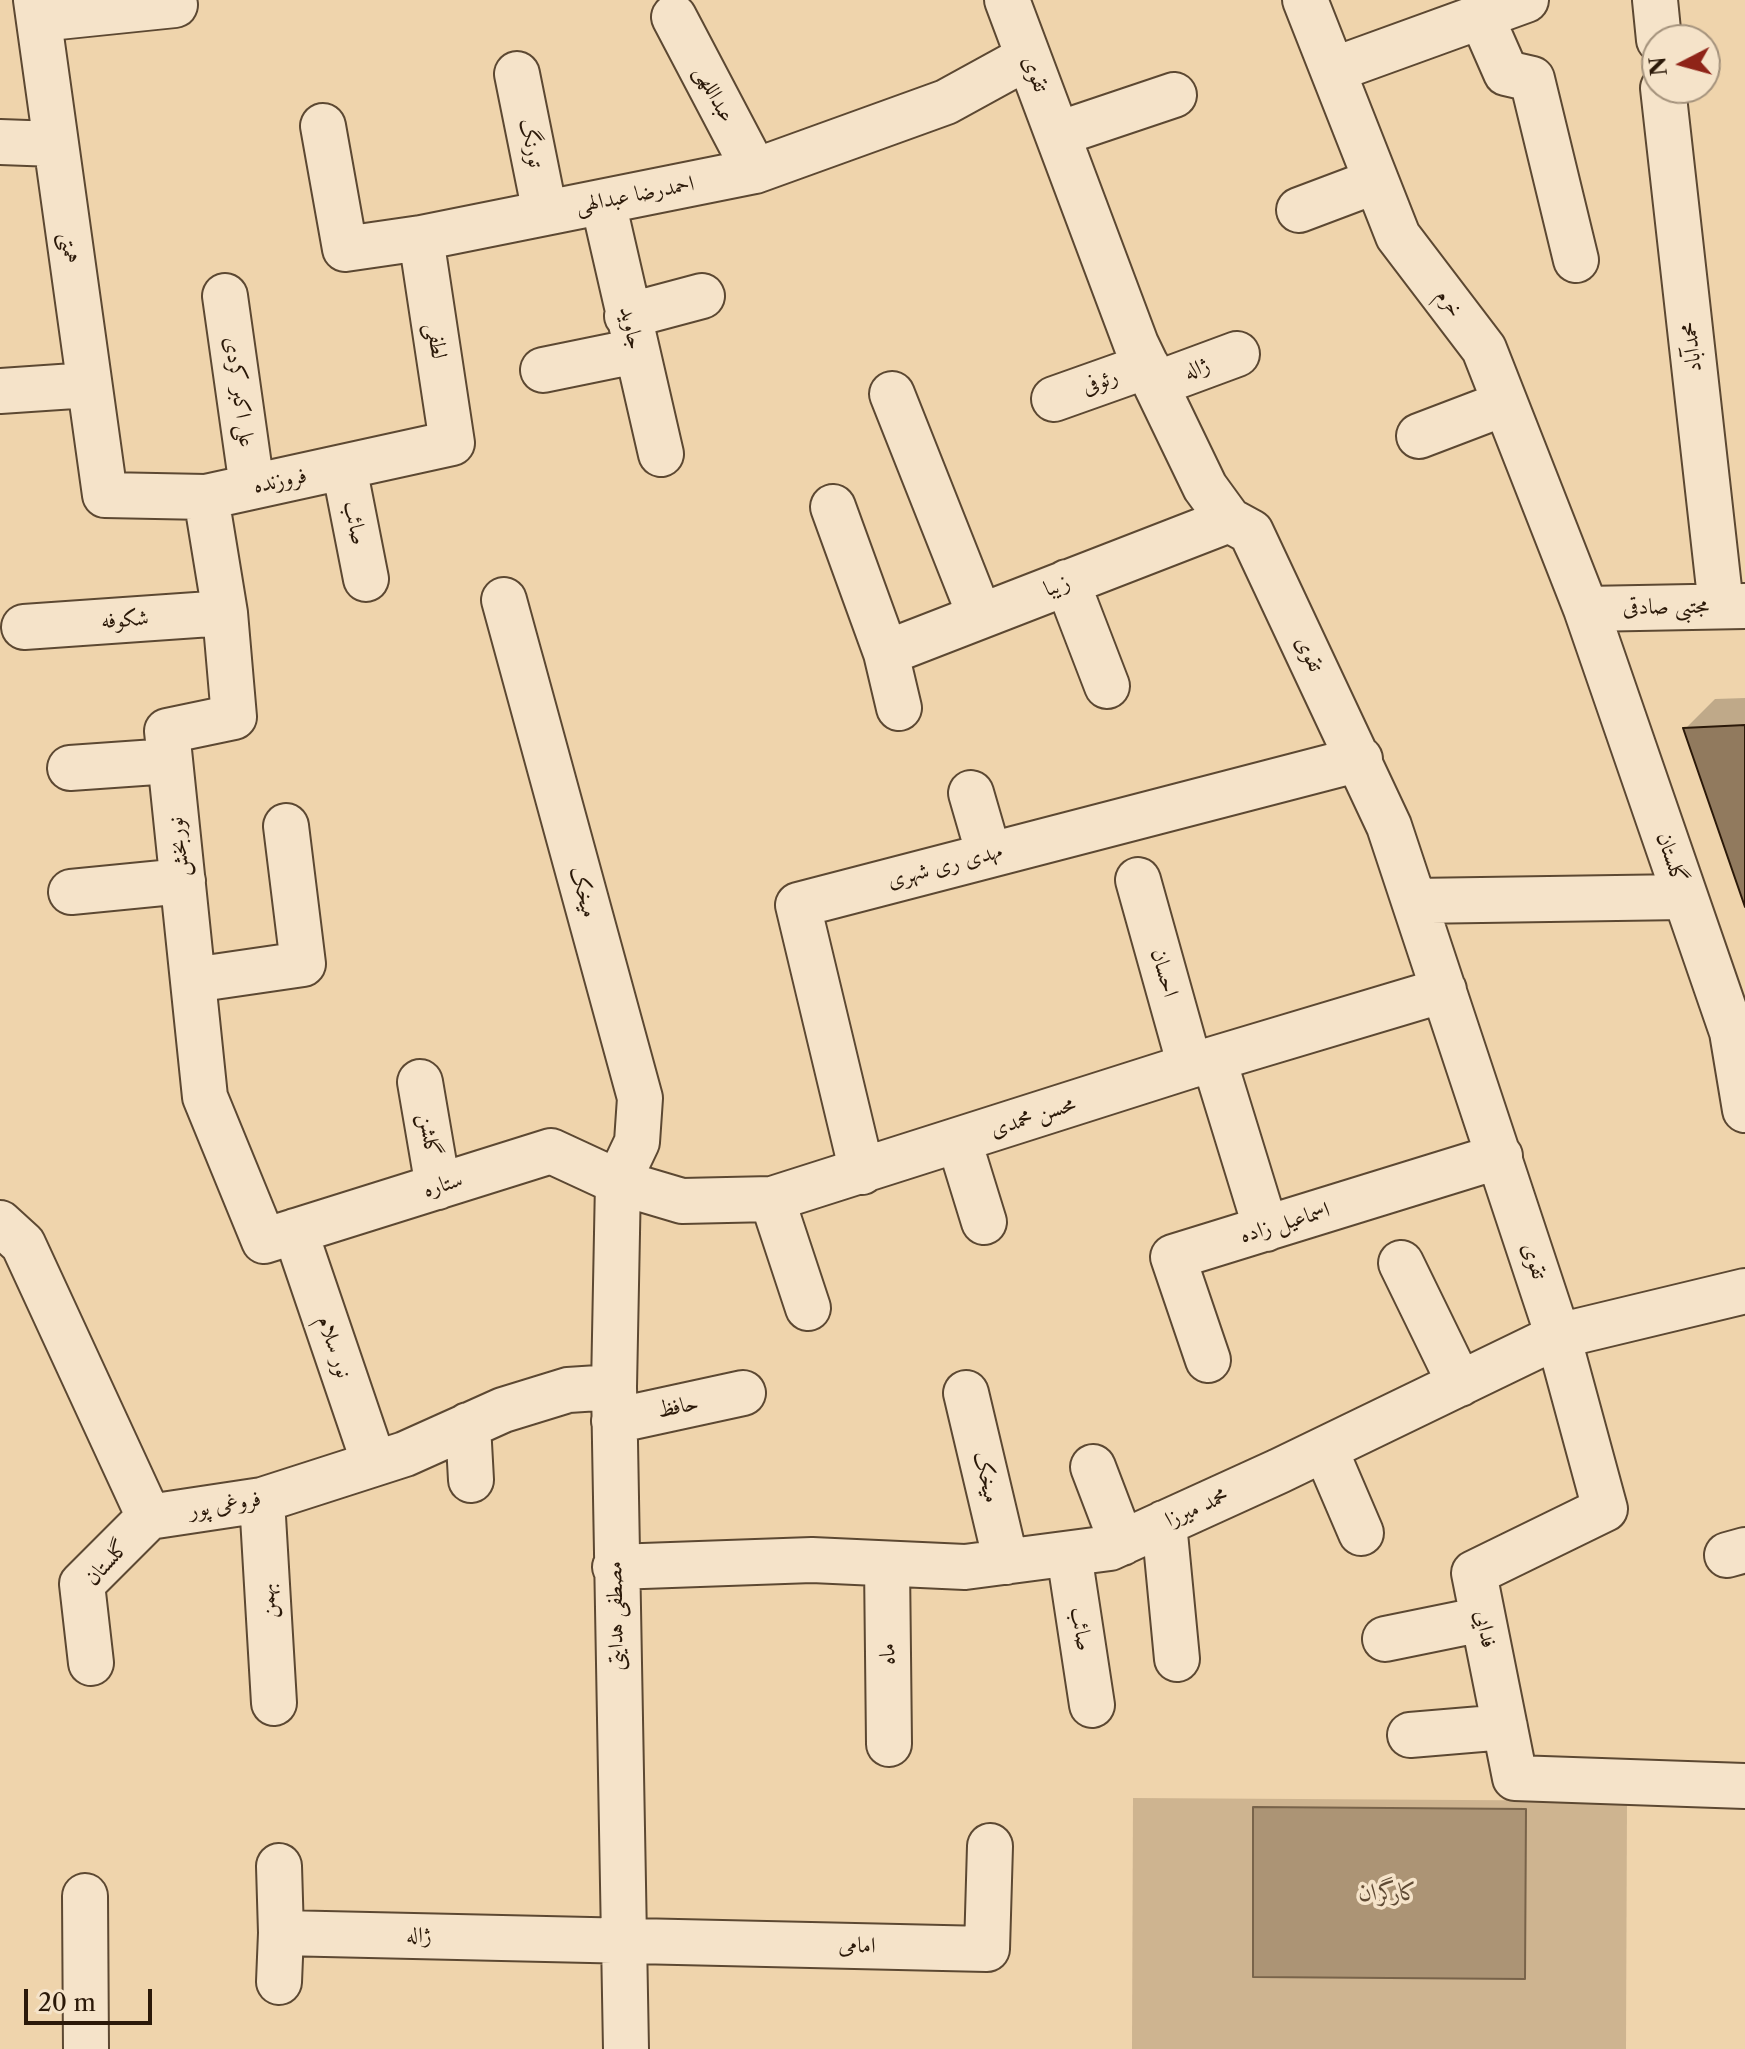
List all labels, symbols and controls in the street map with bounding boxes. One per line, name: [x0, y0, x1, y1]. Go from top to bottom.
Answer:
north arrow: [1641, 24, 1721, 104]
street label: تقوی: [1016, 52, 1054, 96]
text: N: [1644, 55, 1673, 77]
street label: عبداللهی: [688, 61, 740, 127]
street label: تورنگ: [513, 116, 549, 170]
street label: احمدرضا عبدالهی: [573, 171, 697, 219]
street label: همتی: [54, 231, 84, 265]
street label: خرم: [1430, 283, 1468, 323]
street label: جاوید: [613, 304, 649, 352]
street label: لطفی: [420, 321, 452, 361]
street label: محمدآباد: [1676, 321, 1708, 373]
street label: علی اکبر کردی: [218, 335, 260, 449]
street label: ژاله: [1180, 352, 1214, 386]
street label: رئوفی: [1078, 363, 1122, 401]
street label: فروزنده: [251, 462, 309, 500]
street label: صائب: [338, 499, 372, 547]
street label: زیبا: [1040, 569, 1074, 603]
street label: مجتبی صادقی: [1623, 593, 1709, 621]
street label: شکوفه: [100, 605, 150, 635]
street label: تقوی: [1289, 632, 1329, 676]
street label: نوربخش: [163, 816, 195, 878]
street label: گلستان: [1650, 829, 1692, 887]
street label: مهدی ری شهری: [885, 838, 1005, 894]
street label: میخک: [563, 863, 603, 921]
street label: احسان: [1145, 946, 1183, 1000]
street label: محسن محمدی: [987, 1091, 1079, 1143]
street label: گلشن: [413, 1112, 445, 1158]
street label: ستاره: [420, 1167, 466, 1203]
street label: اسماعیل زاده: [1237, 1197, 1333, 1249]
street label: تقوی: [1516, 1239, 1552, 1283]
street label: نور سلام: [311, 1312, 357, 1382]
street label: حافظ: [655, 1390, 701, 1424]
street label: میخک: [967, 1449, 1005, 1505]
street label: محمد میرزا: [1161, 1482, 1233, 1534]
street label: فروغی پور: [187, 1486, 263, 1524]
street label: گلستان: [80, 1535, 134, 1591]
street label: مصطفی هدایتی: [602, 1561, 630, 1671]
street label: بهمن: [254, 1583, 282, 1619]
street label: صائب: [1065, 1605, 1097, 1653]
street label: فدایی: [1468, 1608, 1502, 1650]
street label: ماه: [875, 1643, 901, 1665]
water label: کارگران: [1359, 1879, 1419, 1907]
street label: ژاله: [406, 1923, 432, 1949]
street label: امامی: [838, 1932, 876, 1960]
scale bar: [28, 1973, 156, 2023]
text: 20 m: [38, 1988, 96, 2017]

